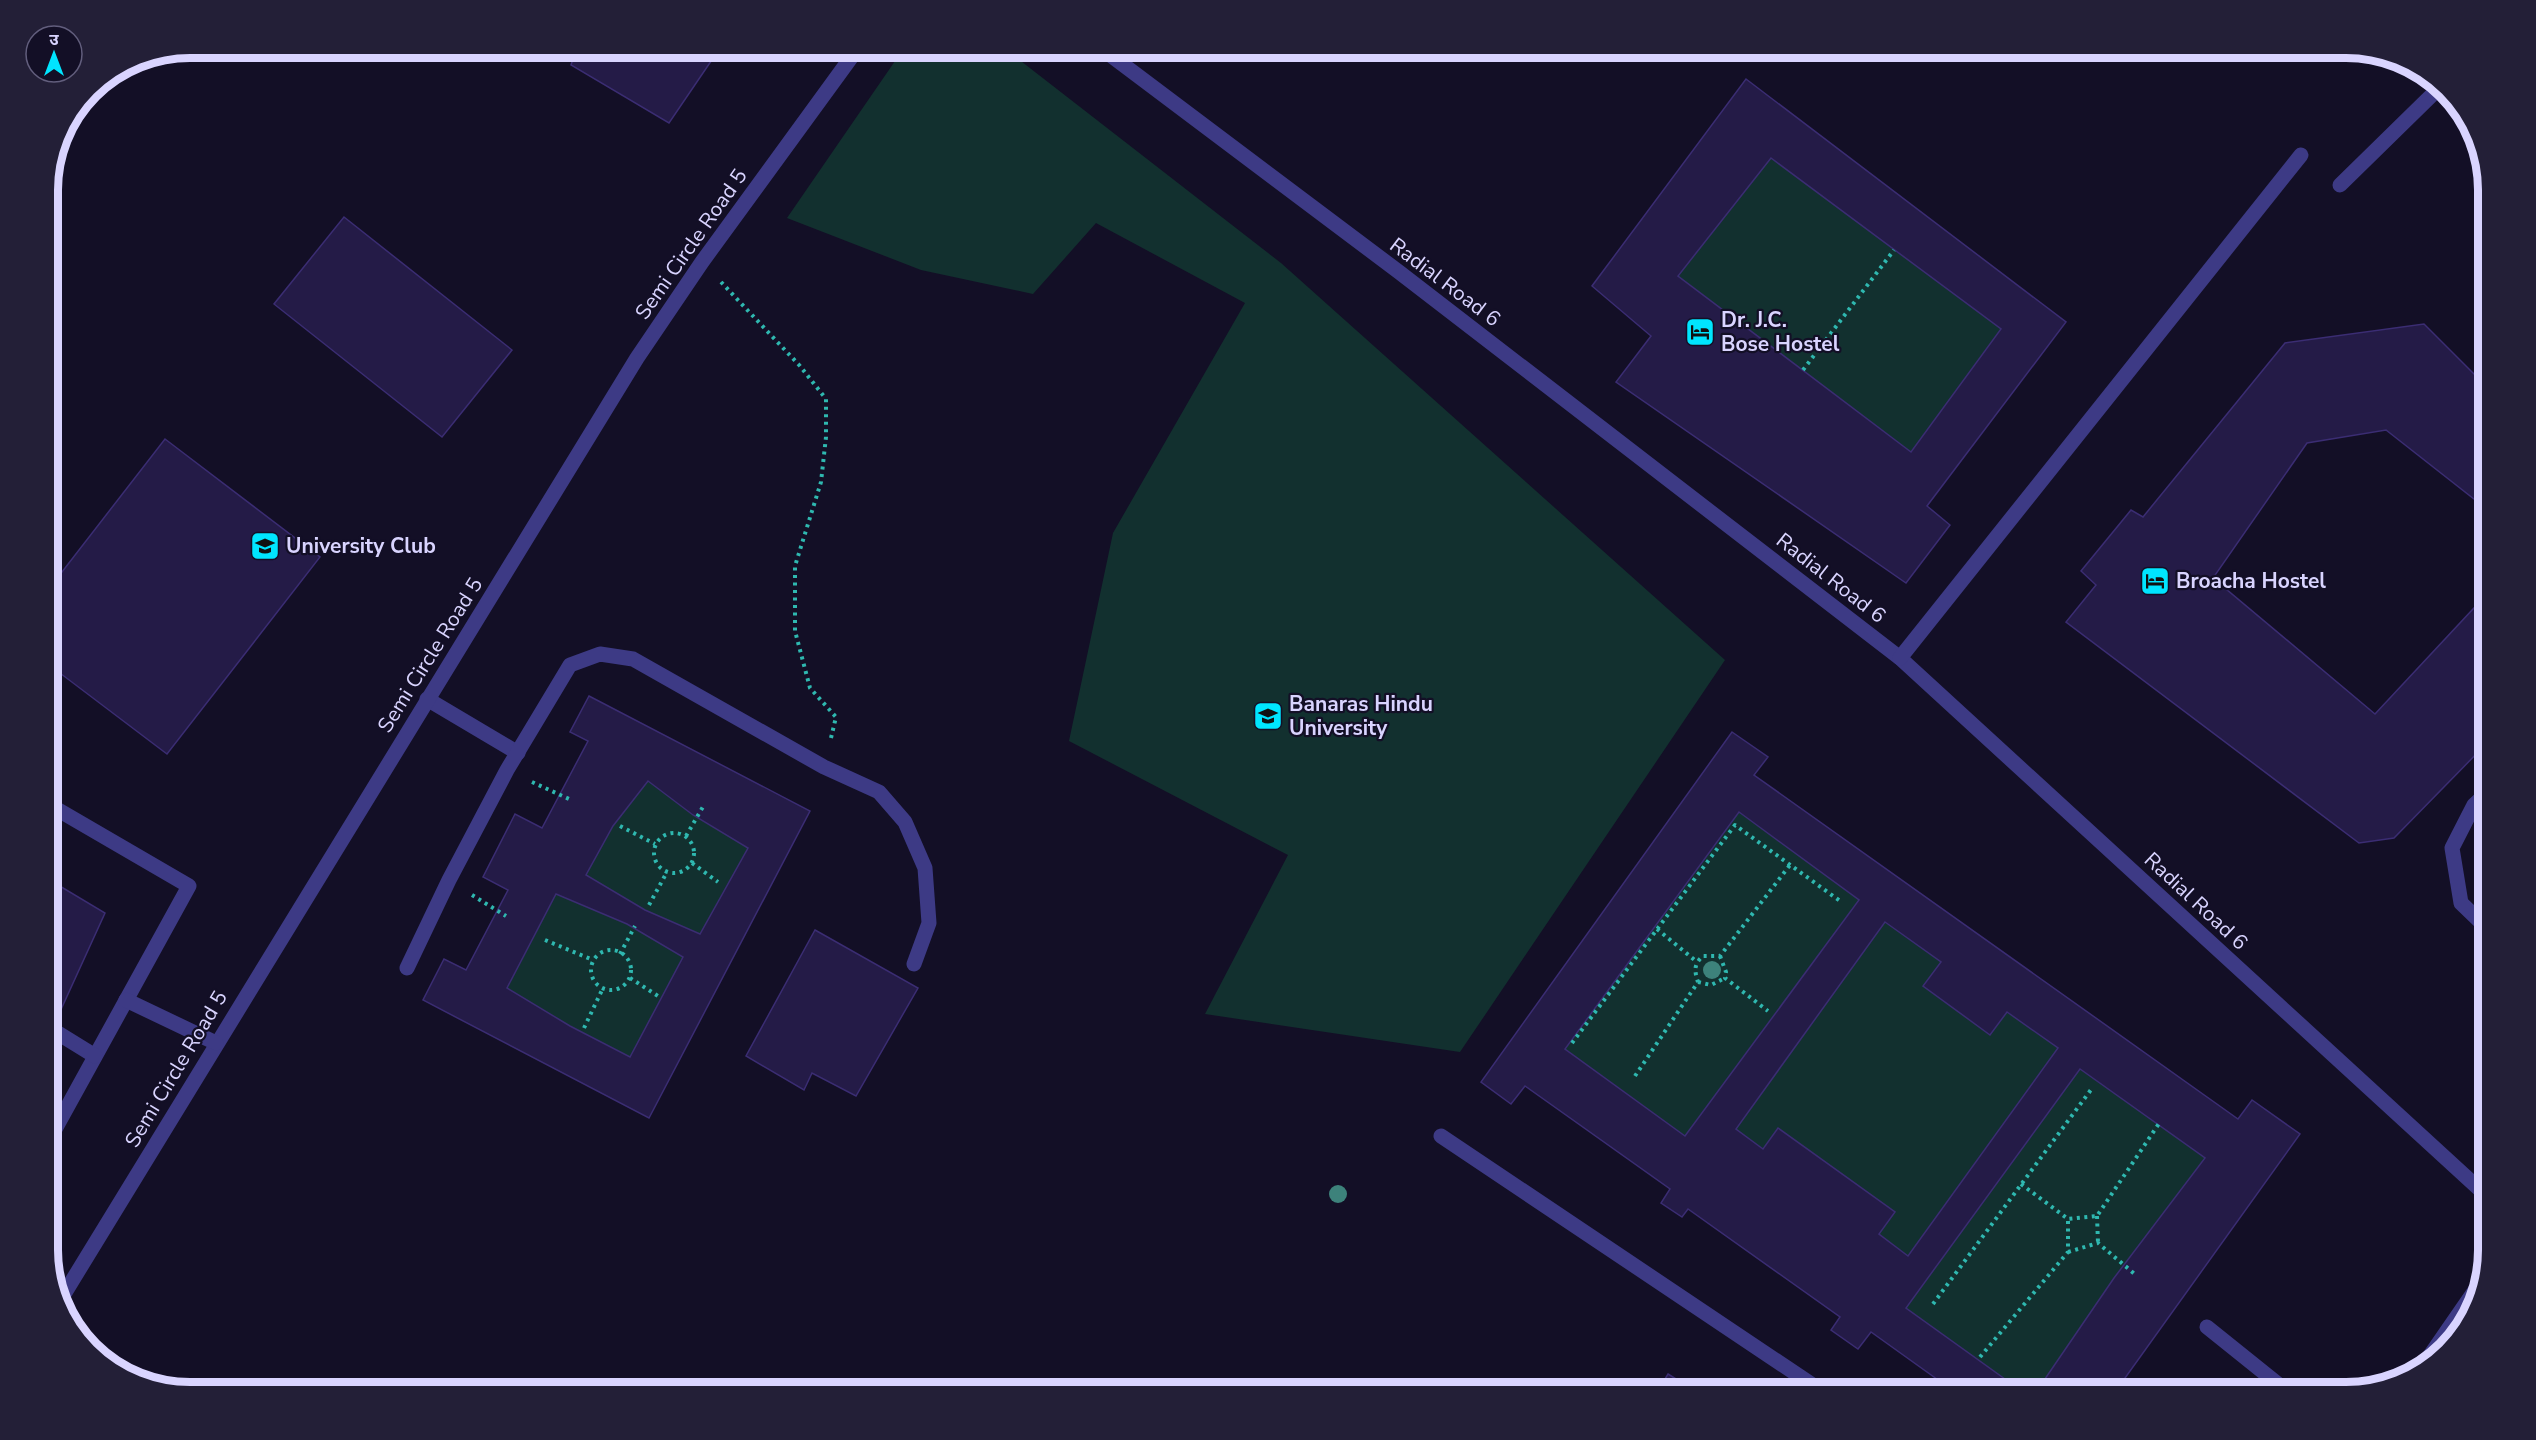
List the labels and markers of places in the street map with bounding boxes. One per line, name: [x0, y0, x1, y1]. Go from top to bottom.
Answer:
place label: Dr. J.C. Bose Hostel: [1721, 306, 1840, 358]
hotel icon: Dr. J.C. Bose Hostel: [1684, 316, 1716, 348]
school or university icon: University Club: [249, 530, 281, 562]
place label: University Club: [286, 532, 436, 560]
hotel icon: Broacha Hostel: [2139, 565, 2171, 597]
place label: Broacha Hostel: [2176, 567, 2326, 595]
place label: Banaras Hindu University: [1289, 690, 1433, 742]
school or university icon: Banaras Hindu University: [1252, 700, 1284, 732]

